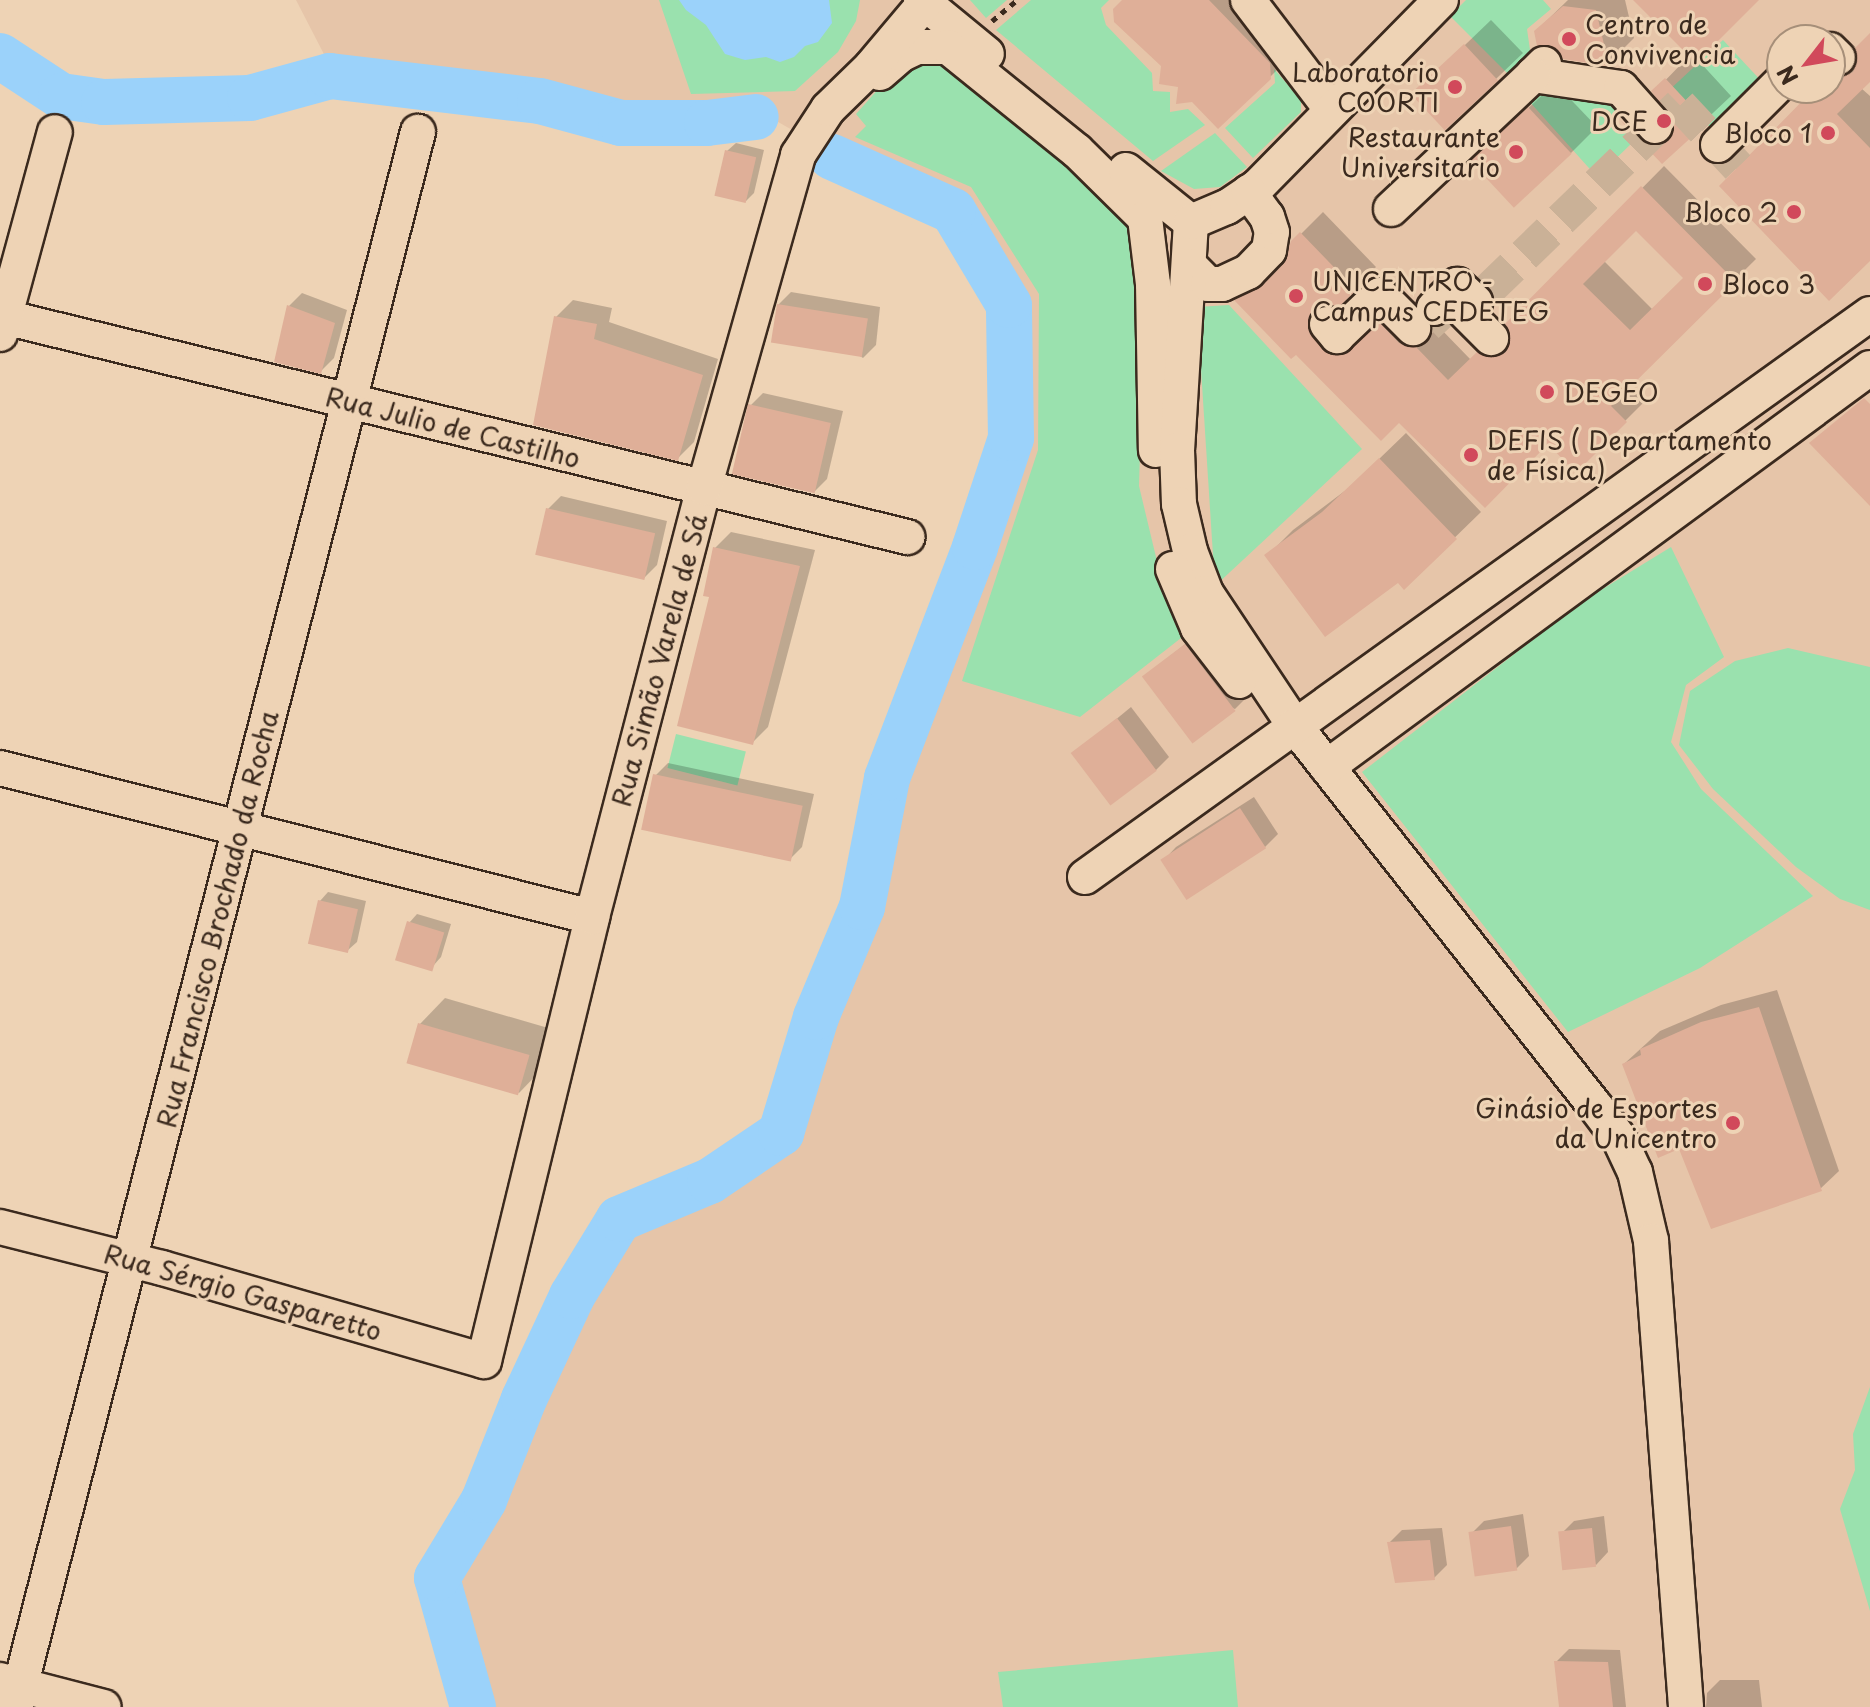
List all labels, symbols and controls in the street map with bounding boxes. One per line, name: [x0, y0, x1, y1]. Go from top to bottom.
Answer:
place label: Centro de Convivencia: [1585, 8, 1735, 70]
north arrow: [1766, 24, 1846, 104]
marker: Centro de Convivencia: [1560, 30, 1578, 48]
place label: Laboratorio COORTI: [1292, 56, 1439, 118]
text: N: [1768, 60, 1805, 92]
marker: Laboratorio COORTI: [1446, 78, 1464, 96]
place label: DCE: [1591, 105, 1648, 137]
marker: DCE: [1655, 112, 1673, 130]
place label: Bloco 1: [1724, 117, 1812, 149]
place label: Restaurante Universitario: [1340, 121, 1500, 182]
marker: Bloco 1: [1819, 124, 1837, 142]
marker: Restaurante Universitario: [1507, 143, 1525, 161]
place label: Bloco 2: [1683, 196, 1778, 228]
marker: Bloco 2: [1785, 203, 1803, 221]
place label: UNICENTRO - Campus CEDETEG: [1312, 265, 1550, 326]
place label: Bloco 3: [1721, 268, 1815, 300]
marker: Bloco 3: [1696, 275, 1714, 293]
marker: UNICENTRO - Campus CEDETEG: [1287, 287, 1305, 305]
place label: DEGEO: [1563, 376, 1659, 408]
street label: Rua Julio de Castilho: [320, 380, 586, 474]
marker: DEGEO: [1538, 383, 1556, 401]
place label: DEFIS ( Departamento de Física): [1487, 424, 1773, 486]
marker: DEFIS ( Departamento de Física): [1462, 446, 1480, 464]
street label: Rua Simão Varela de Sá: [605, 511, 713, 809]
street label: Rua Francisco Brochado da Rocha: [150, 707, 284, 1131]
place label: Ginásio de Esportes da Unicentro: [1472, 1092, 1717, 1154]
marker: Ginásio de Esportes da Unicentro: [1724, 1114, 1742, 1132]
street label: Rua Sérgio Gasparetto: [100, 1237, 386, 1347]

